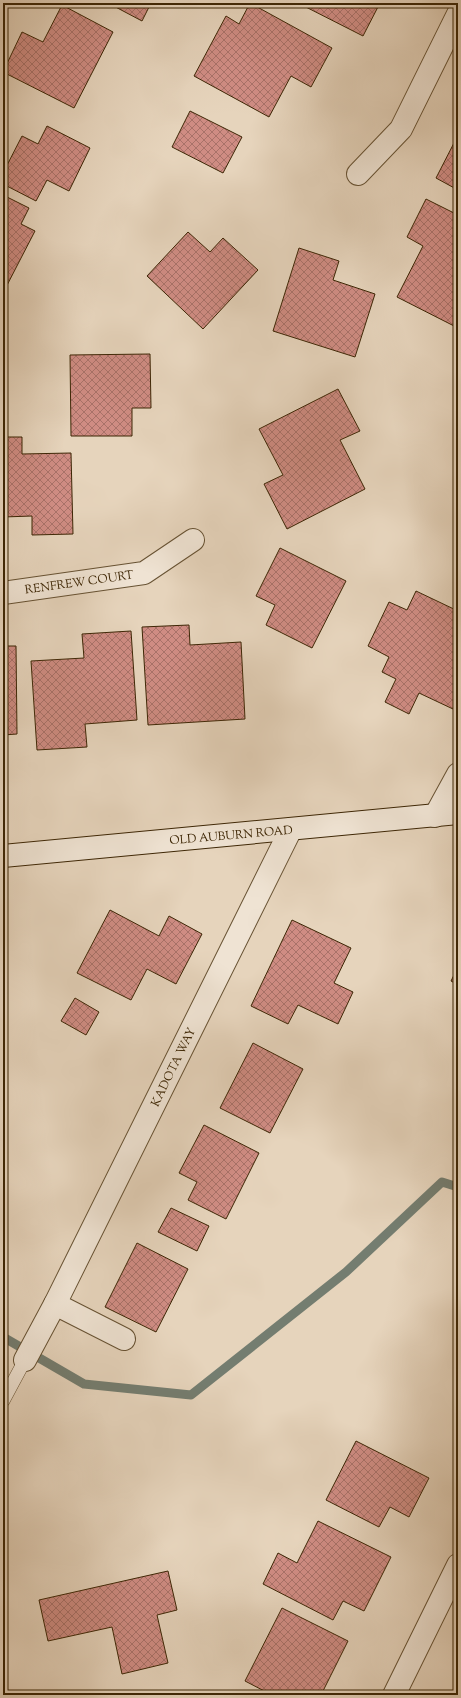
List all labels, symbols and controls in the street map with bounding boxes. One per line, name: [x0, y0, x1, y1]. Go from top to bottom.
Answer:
street label: RENFREW COURT: [24, 566, 135, 600]
street label: OLD AUBURN ROAD: [169, 822, 293, 850]
street label: KADOTA WAY: [147, 1024, 201, 1110]

